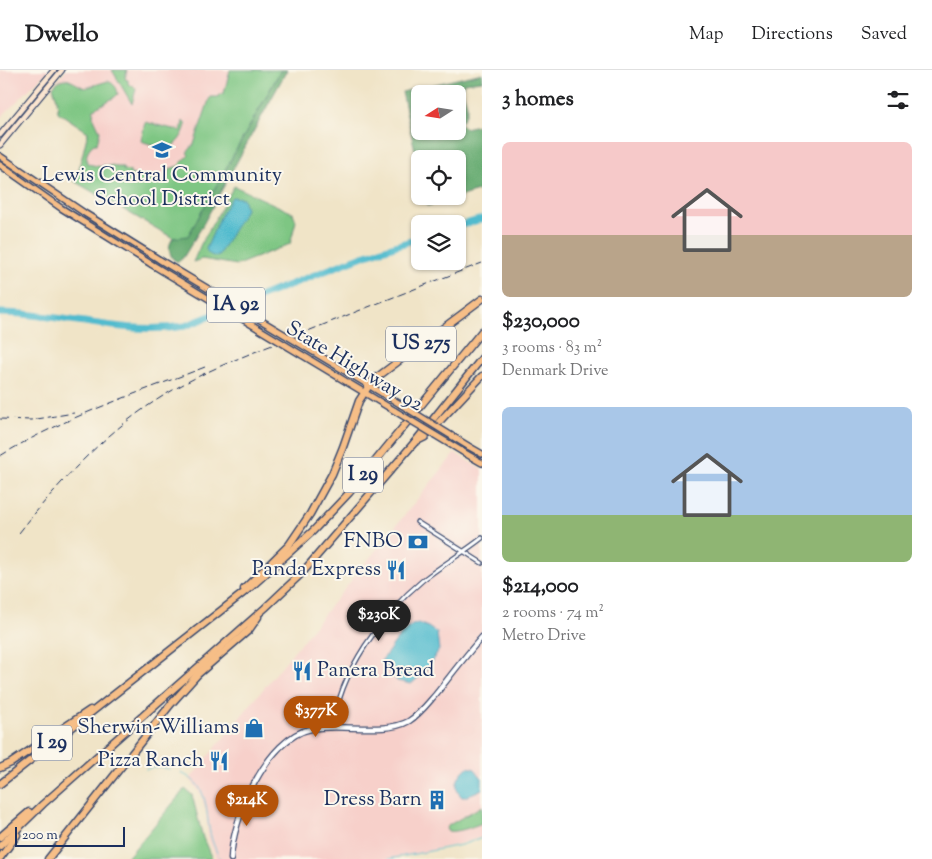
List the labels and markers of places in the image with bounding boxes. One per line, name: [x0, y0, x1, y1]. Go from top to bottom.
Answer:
school or university icon: Lewis Central Community School District: [151, 139, 173, 161]
place label: Lewis Central Community School District: [42, 161, 283, 215]
place label: FNBO: [343, 527, 403, 557]
bank icon: FNBO: [407, 531, 429, 553]
place label: Panda Express: [252, 555, 381, 585]
restaurant icon: Panda Express: [385, 559, 407, 581]
pin: $230K: [344, 600, 414, 642]
place label: Panera Bread: [317, 656, 435, 686]
restaurant icon: Panera Bread: [291, 660, 313, 682]
pin: $377K: [281, 696, 351, 738]
place label: Sherwin-Williams: [77, 713, 239, 743]
shop icon: Sherwin-Williams: [243, 717, 265, 739]
place label: Pizza Ranch: [98, 746, 204, 776]
restaurant icon: Pizza Ranch: [208, 750, 230, 772]
pin: $214K: [212, 784, 282, 827]
place label: Dress Barn: [324, 785, 422, 815]
building icon: Dress Barn: [426, 789, 448, 811]

